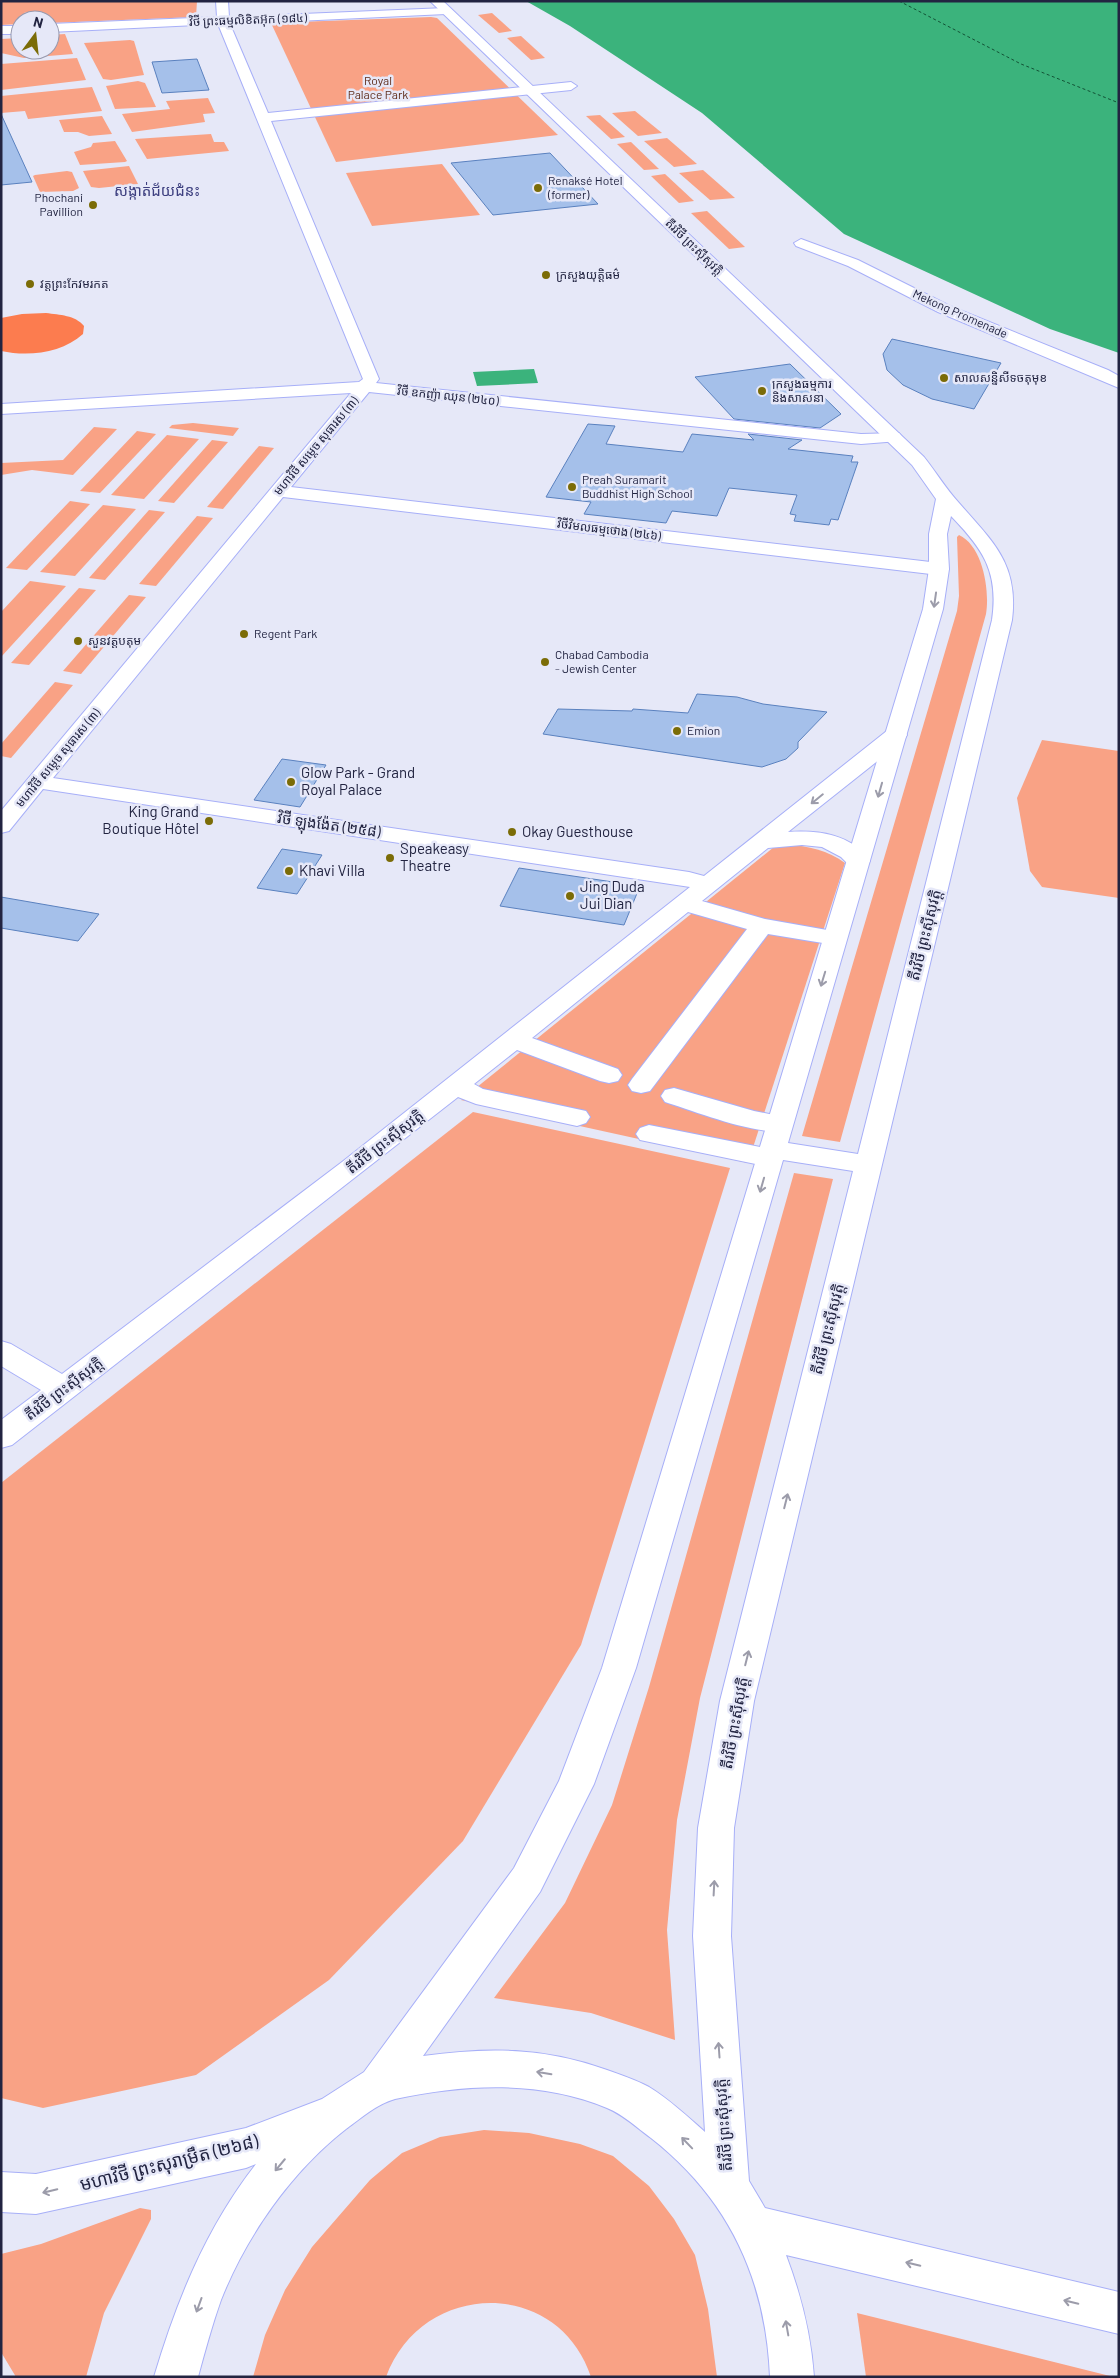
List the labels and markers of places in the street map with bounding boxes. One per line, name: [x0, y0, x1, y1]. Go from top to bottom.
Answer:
place label: Renaksé Hotel (former): [547, 173, 623, 201]
marker: Renaksé Hotel (former): [532, 182, 544, 194]
place label: Phochani Pavillion: [35, 190, 83, 218]
marker: Phochani Pavillion: [87, 199, 99, 211]
place label: ក្រសួងយុត្ដិធម៌: [556, 267, 620, 282]
marker: ក្រសួងយុត្ដិធម៌: [540, 269, 552, 281]
place label: វត្តព្រះកែវមរកត: [40, 276, 109, 291]
marker: វត្តព្រះកែវមរកត: [24, 278, 36, 290]
place label: សាលសន្និសីទចតុមុខ: [954, 370, 1047, 385]
marker: សាលសន្និសីទចតុមុខ: [938, 372, 950, 384]
place label: ក្រសួងធម្មការ និងសាសនា: [772, 376, 832, 404]
marker: ក្រសួងធម្មការ និងសាសនា: [756, 385, 768, 397]
place label: Preah Suramarit Buddhist High School: [582, 472, 693, 500]
marker: Preah Suramarit Buddhist High School: [566, 481, 578, 493]
place label: Regent Park: [254, 626, 317, 640]
marker: Regent Park: [238, 628, 250, 640]
place label: សួនវត្តបតុម: [88, 633, 141, 648]
marker: សួនវត្តបតុម: [72, 635, 84, 647]
place label: Chabad Cambodia - Jewish Center: [555, 647, 649, 675]
marker: Chabad Cambodia - Jewish Center: [539, 656, 551, 668]
place label: Emion: [687, 723, 720, 737]
marker: Emion: [671, 725, 683, 737]
place label: Glow Park - Grand Royal Palace: [301, 763, 415, 798]
marker: Glow Park - Grand Royal Palace: [285, 776, 297, 788]
place label: King Grand Boutique Hôtel: [102, 802, 199, 837]
marker: King Grand Boutique Hôtel: [203, 815, 215, 827]
place label: Okay Guesthouse: [522, 822, 633, 840]
marker: Okay Guesthouse: [506, 826, 518, 838]
place label: Speakeasy Theatre: [400, 839, 469, 874]
marker: Speakeasy Theatre: [384, 852, 396, 864]
place label: Khavi Villa: [299, 861, 365, 879]
marker: Khavi Villa: [283, 865, 295, 877]
place label: Jing Duda Jui Dian: [580, 877, 645, 912]
marker: Jing Duda Jui Dian: [564, 890, 576, 902]

